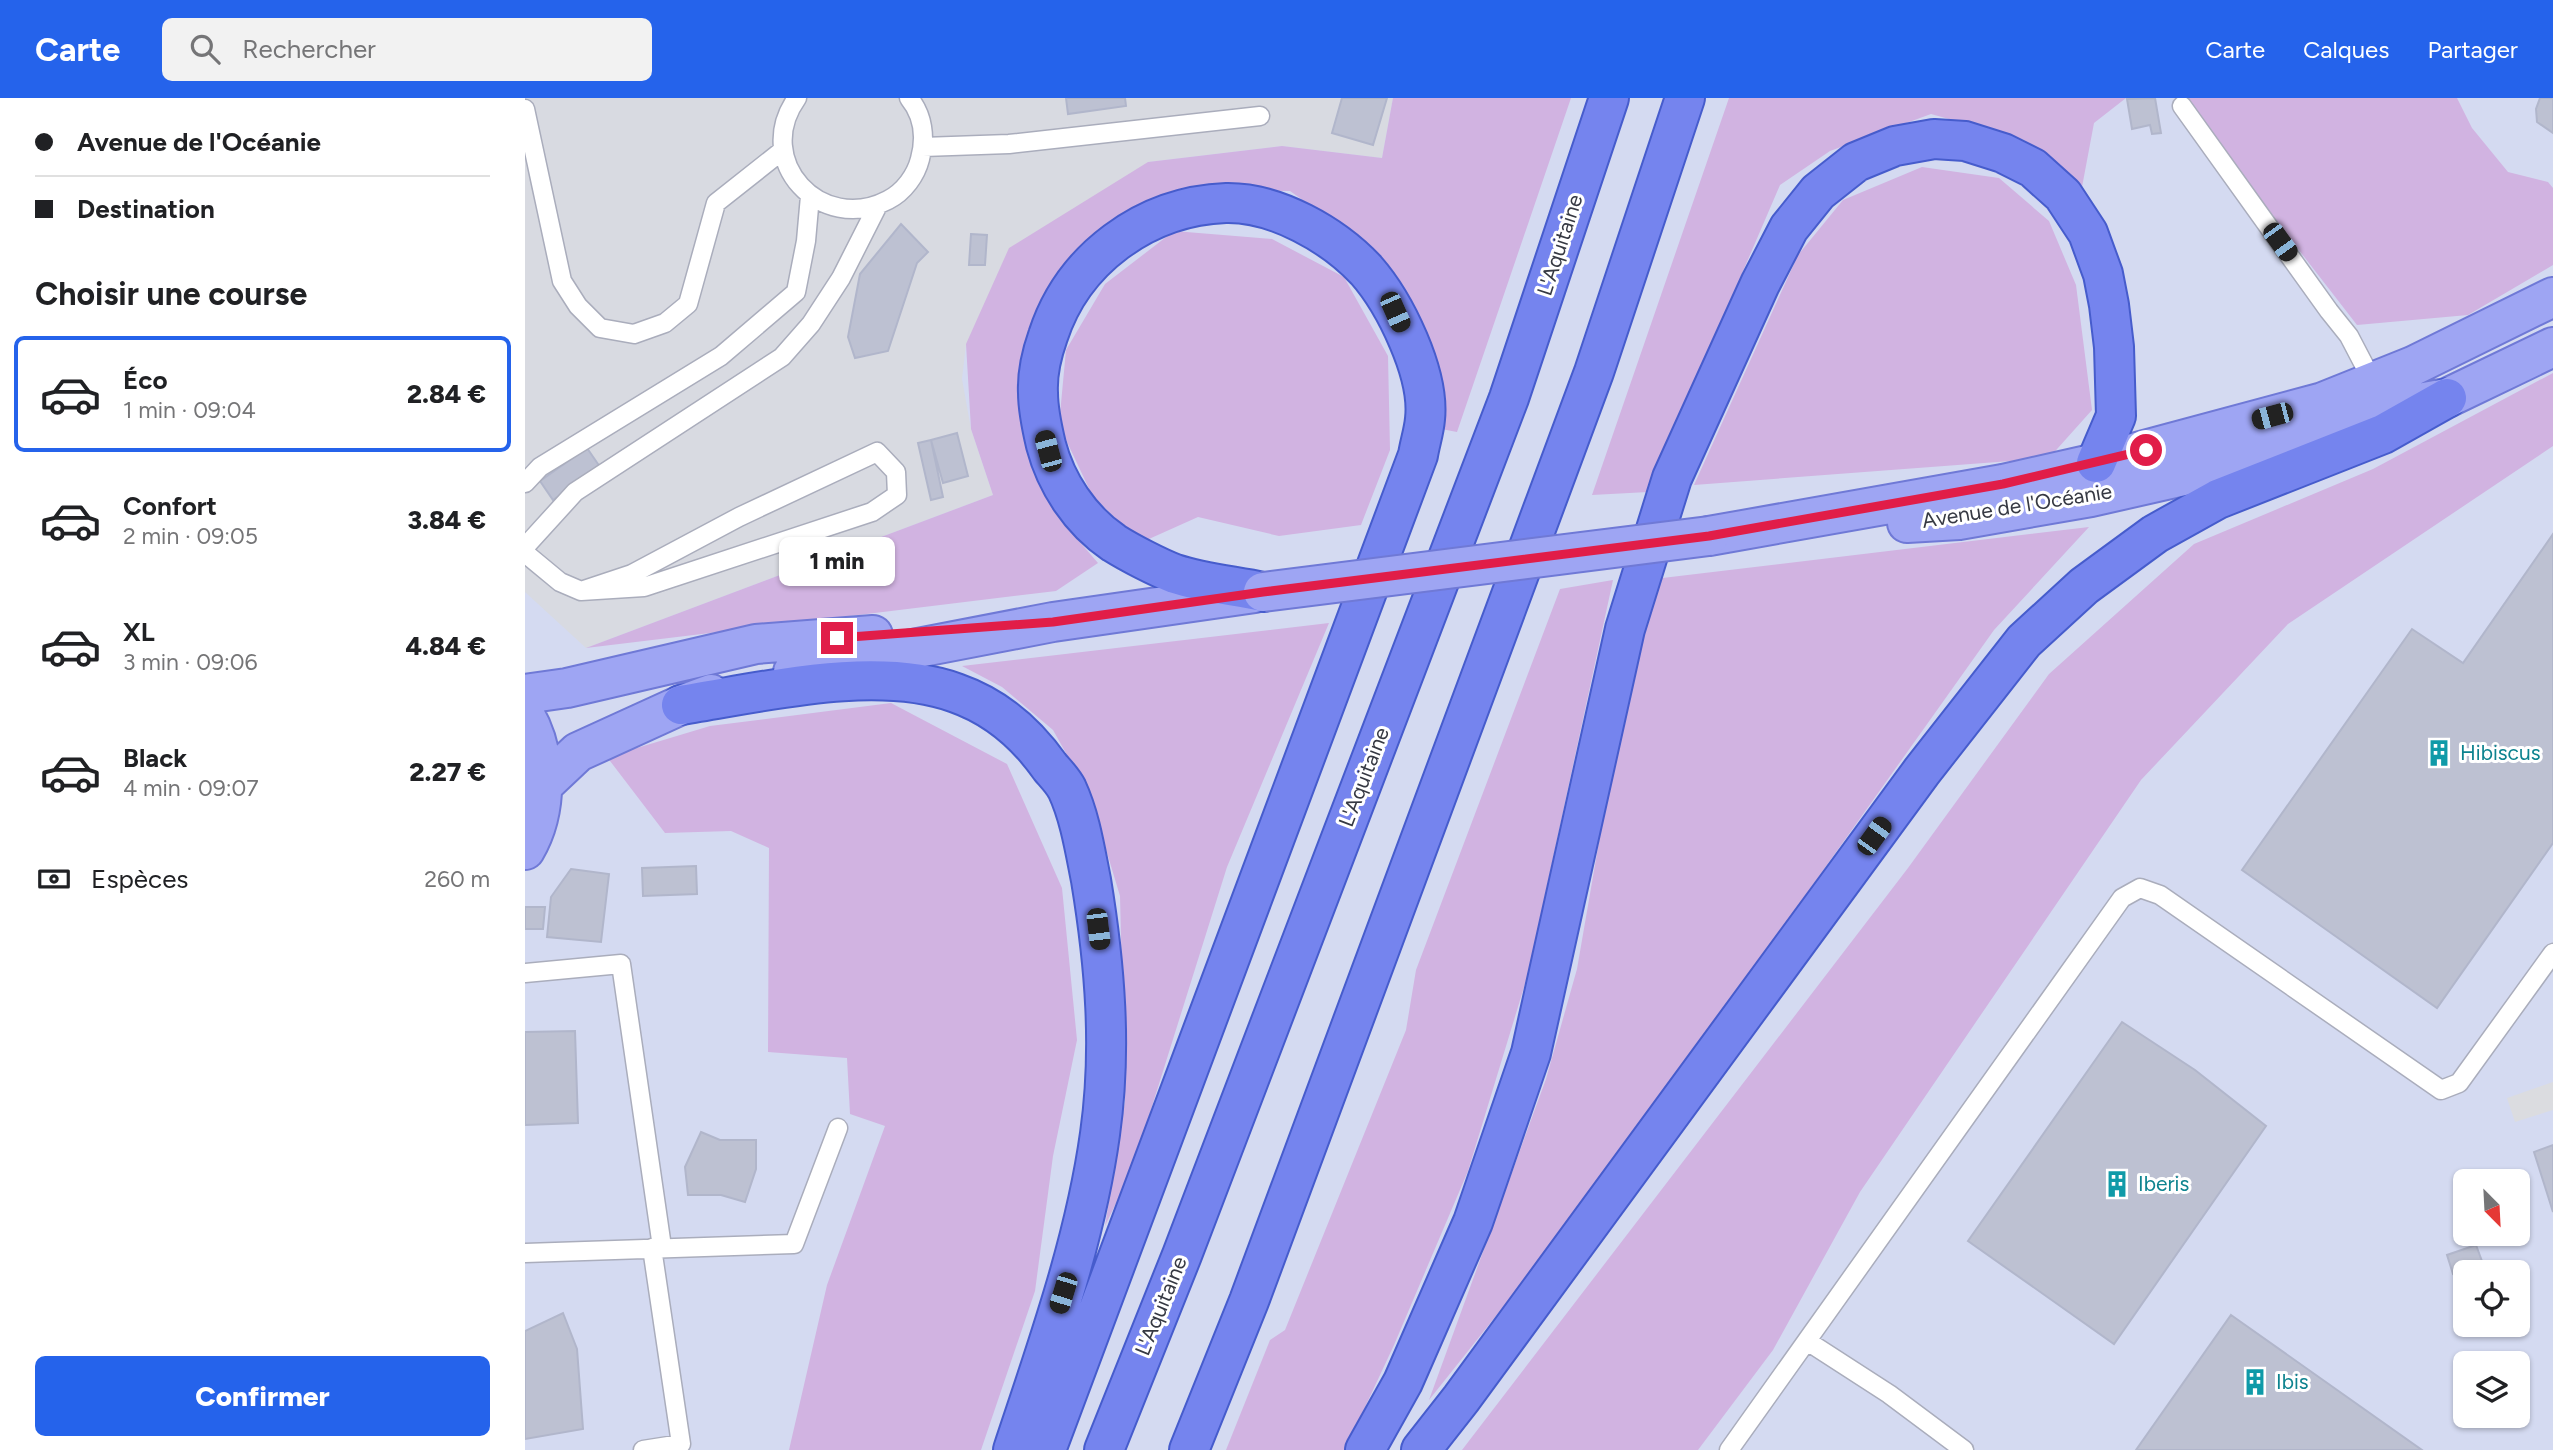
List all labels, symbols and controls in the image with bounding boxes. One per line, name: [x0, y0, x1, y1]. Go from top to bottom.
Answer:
search box: [162, 18, 652, 81]
text: Carte: [35, 30, 120, 69]
icon: search: [186, 30, 224, 68]
text: Rechercher: [242, 33, 376, 65]
text: Carte: [2205, 35, 2265, 64]
text: Calques: [2303, 35, 2389, 64]
text: Partager: [2427, 35, 2518, 64]
text: Avenue de l'Océanie: [77, 126, 321, 158]
street label: L'Aquitaine: [1531, 191, 1588, 298]
text: Destination: [77, 193, 215, 225]
car: [2260, 219, 2301, 265]
text: Choisir une course: [35, 275, 307, 313]
car: [1377, 289, 1414, 335]
icon: car: [39, 363, 102, 426]
text: Éco: [123, 364, 168, 396]
text: 2.84 €: [407, 378, 486, 410]
text: 1 min · 09:04: [123, 396, 256, 424]
car: [2249, 400, 2296, 432]
car: [1033, 428, 1064, 474]
route start: [2130, 434, 2162, 466]
street label: Avenue de l'Océanie: [1920, 478, 2114, 533]
icon: car: [39, 489, 102, 552]
text: Confort: [123, 490, 217, 522]
text: 3.84 €: [407, 504, 486, 536]
text: 2 min · 09:05: [123, 522, 258, 550]
callout: 1 min: [779, 536, 895, 586]
text: 1 min: [810, 547, 864, 575]
icon: car: [39, 615, 102, 678]
text: XL: [123, 616, 155, 648]
route end: [821, 622, 853, 654]
text: 4.84 €: [405, 630, 486, 662]
text: 3 min · 09:06: [123, 648, 257, 676]
street label: L'Aquitaine: [1333, 724, 1394, 830]
building icon: Hibiscus: [2424, 738, 2454, 768]
place label: Hibiscus: [2460, 740, 2540, 765]
icon: car: [39, 741, 102, 804]
text: Black: [123, 742, 187, 774]
text: 2.27 €: [409, 756, 486, 788]
text: 4 min · 09:07: [123, 774, 259, 802]
car: [1854, 813, 1895, 859]
icon: cash: [35, 860, 73, 898]
text: Espèces: [91, 863, 188, 895]
text: 260 m: [424, 865, 490, 893]
car: [1086, 907, 1111, 951]
building icon: Iberis: [2102, 1169, 2132, 1199]
north arrow: [2453, 1169, 2531, 1246]
map controls: [2453, 1169, 2530, 1428]
place label: Iberis: [2138, 1171, 2189, 1196]
street label: L'Aquitaine: [1129, 1253, 1192, 1359]
button: locate: [2453, 1260, 2530, 1337]
car: [1047, 1270, 1080, 1316]
button: layers: [2453, 1351, 2530, 1428]
button: Confirmer: [35, 1356, 490, 1436]
building icon: Ibis: [2240, 1367, 2270, 1397]
place label: Ibis: [2276, 1369, 2309, 1394]

